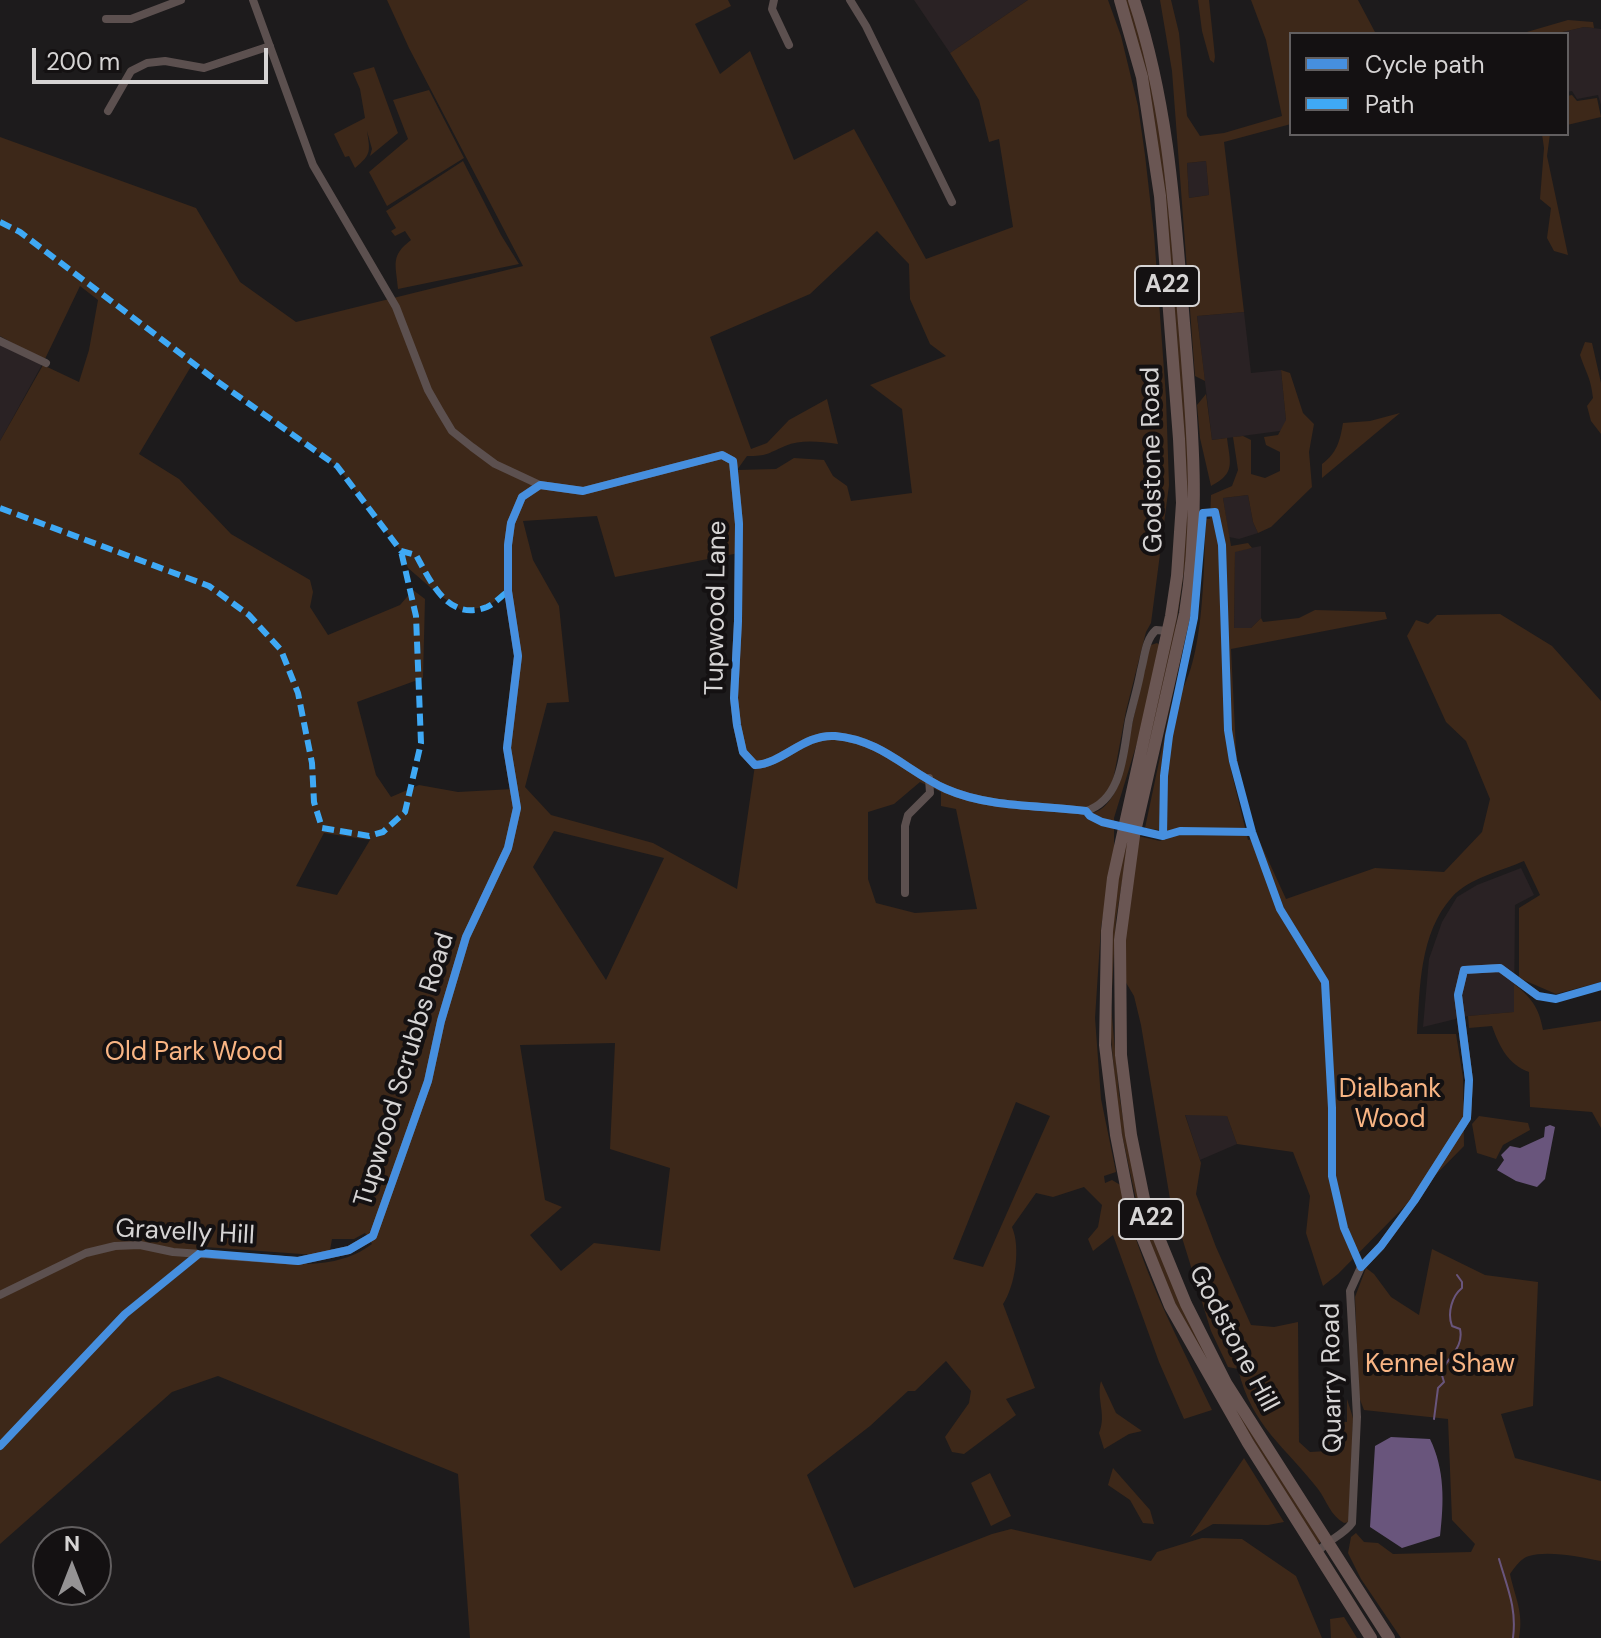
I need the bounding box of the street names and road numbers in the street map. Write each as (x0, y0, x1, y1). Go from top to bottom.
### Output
road number: A22 (1135, 266, 1199, 306)
street label: Godstone Road (1136, 367, 1170, 553)
street label: Tupwood Lane (700, 520, 734, 696)
street label: Tupwood Scrubbs Road (348, 929, 462, 1211)
road number: A22 (1119, 1199, 1183, 1239)
street label: Gravelly Hill (115, 1214, 255, 1252)
street label: Godstone Hill (1181, 1260, 1285, 1418)
street label: Quarry Road (1316, 1303, 1350, 1453)

